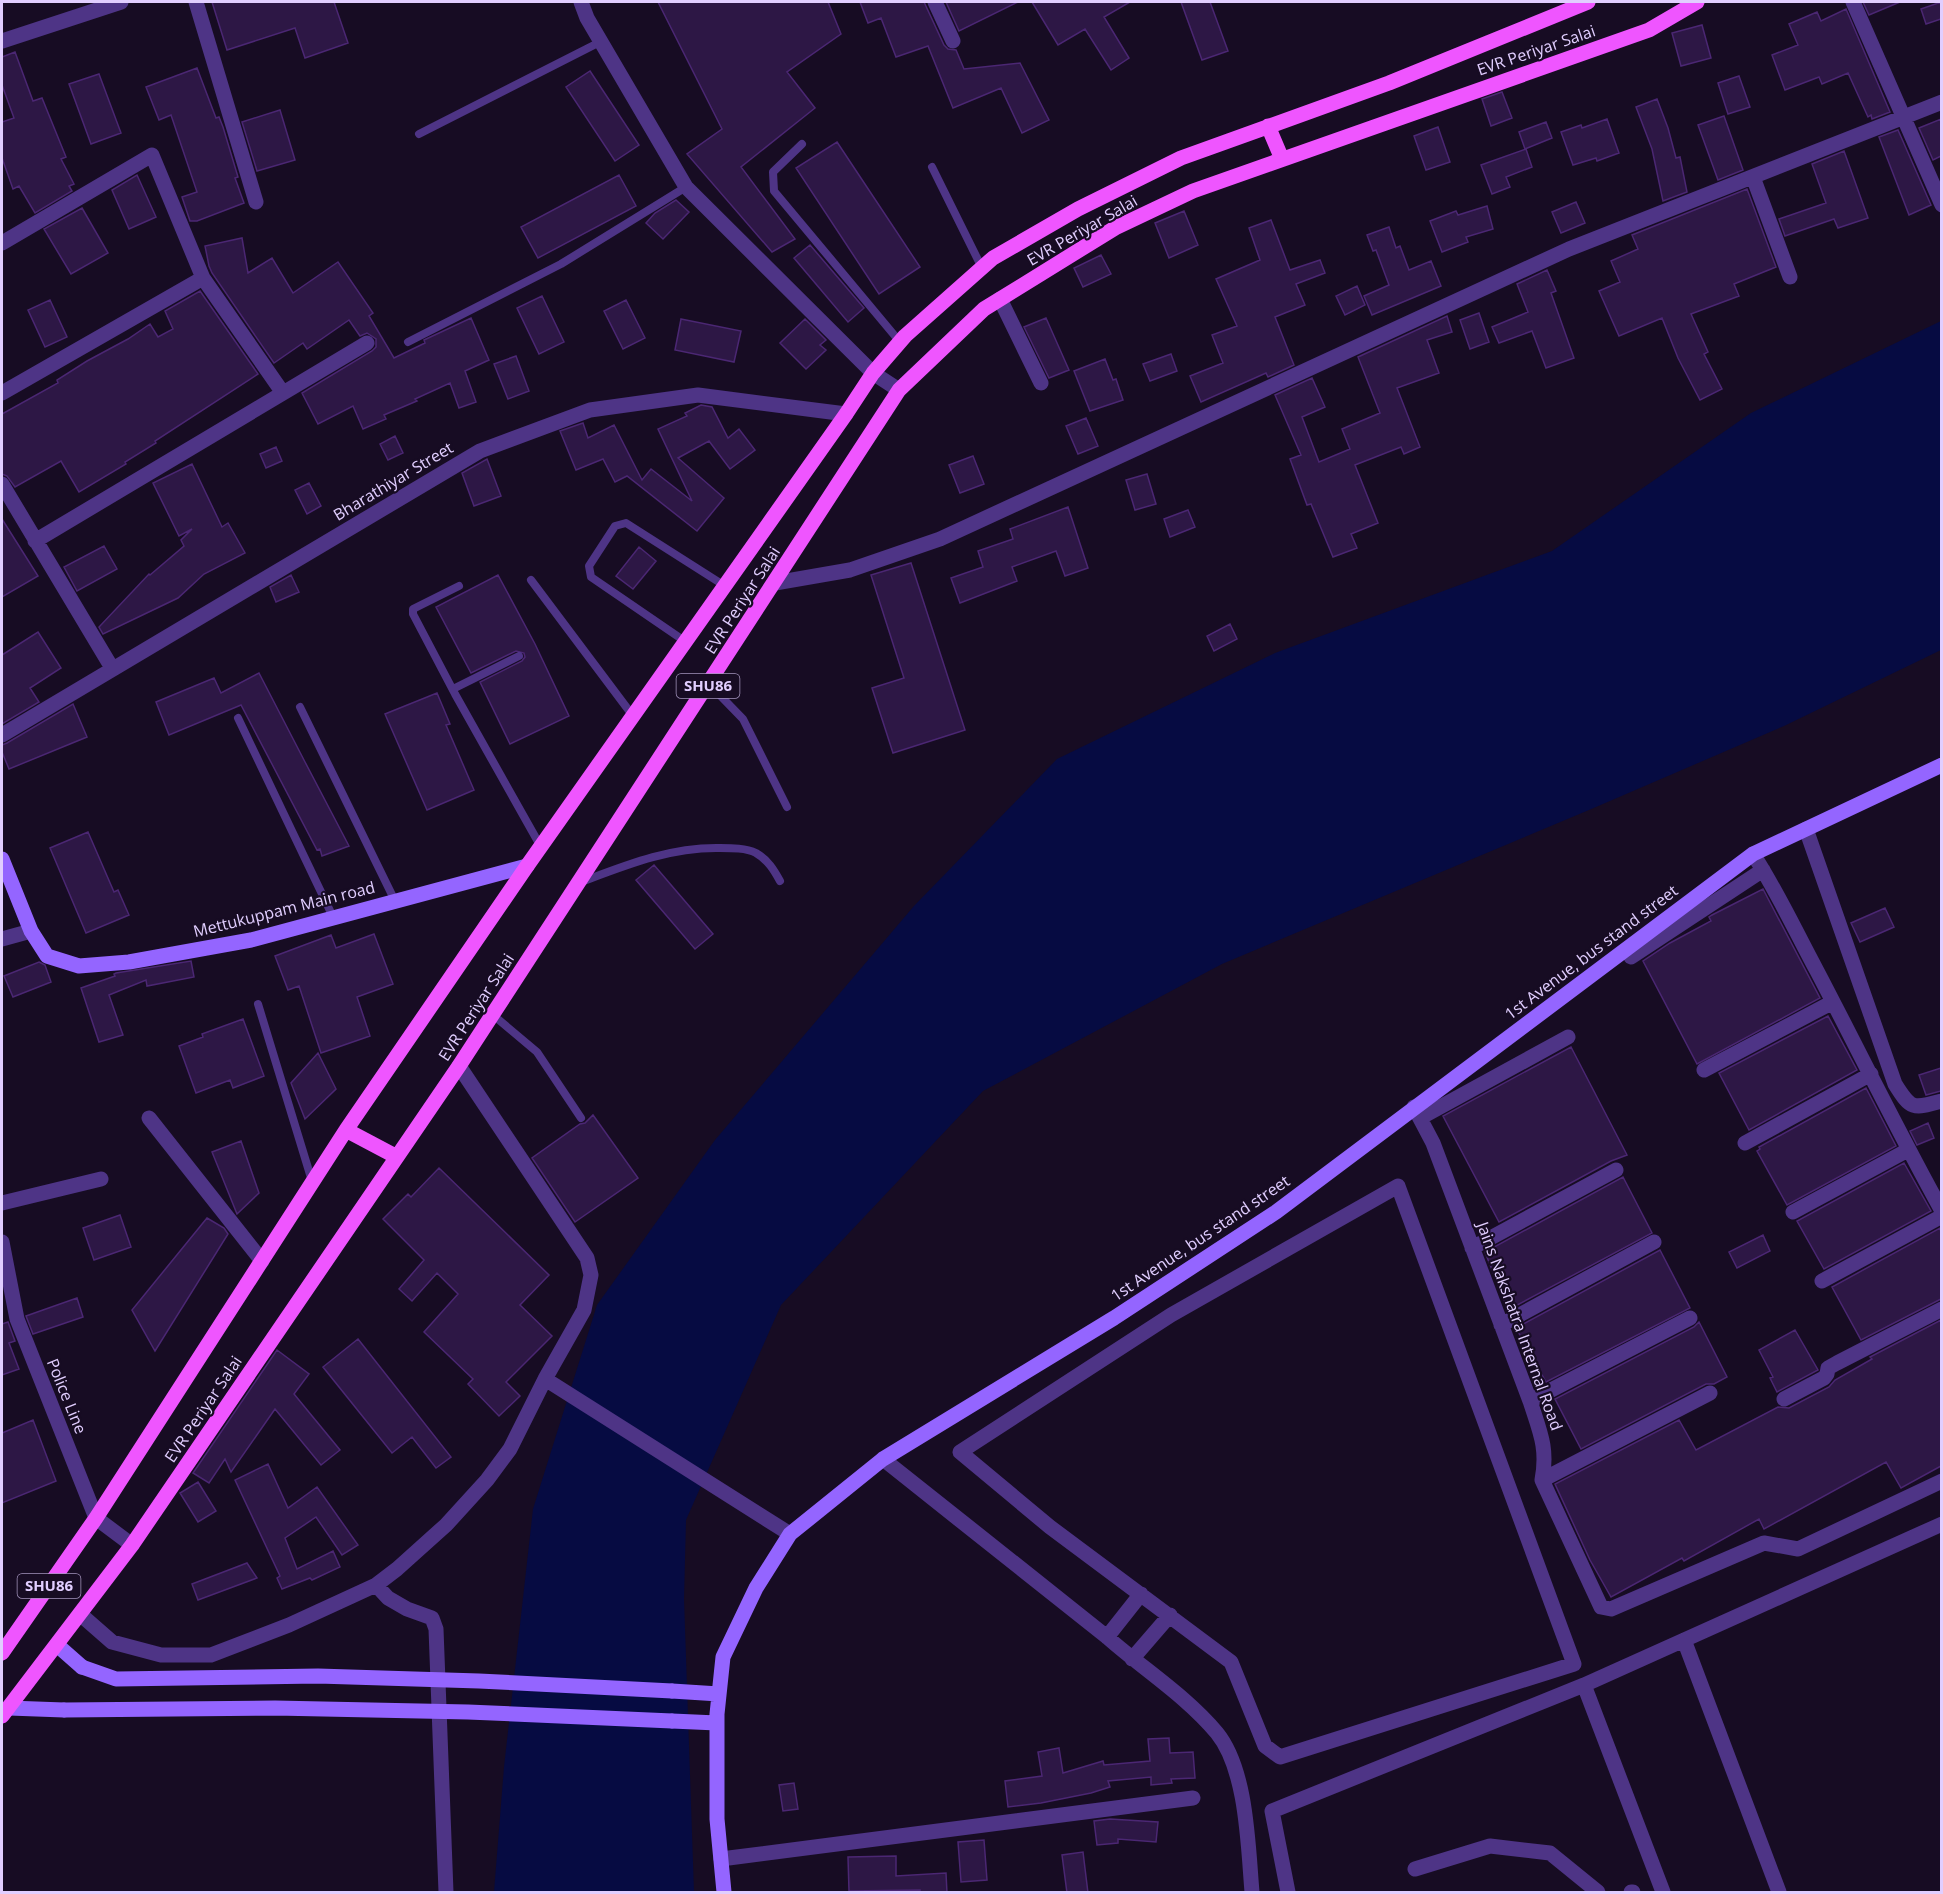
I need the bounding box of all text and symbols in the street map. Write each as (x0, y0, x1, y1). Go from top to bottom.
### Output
street label: EVR Periyar Salai (1474, 19, 1598, 81)
street label: EVR Periyar Salai (1023, 190, 1141, 270)
street label: Bharathiyar Street (329, 436, 457, 526)
street label: EVR Periyar Salai (699, 542, 785, 658)
road number: SHU86 (676, 674, 740, 698)
street label: Mettukuppam Main road (191, 876, 377, 942)
street label: 1st Avenue, bus stand street (1500, 879, 1682, 1024)
street label: EVR Periyar Salai (433, 949, 519, 1065)
street label: 1st Avenue, bus stand street (1106, 1170, 1294, 1306)
street label: Jains Nakshatra Internal Road (1471, 1217, 1568, 1433)
street label: EVR Periyar Salai (159, 1351, 247, 1467)
street label: Police Line (42, 1355, 92, 1437)
road number: SHU86 (17, 1574, 80, 1598)

